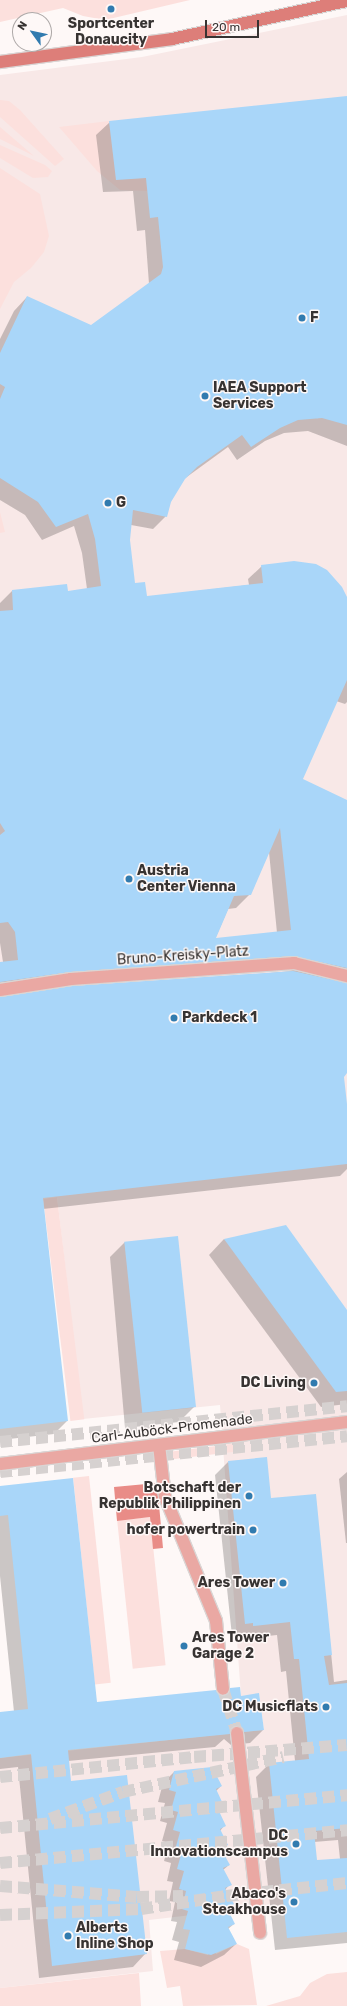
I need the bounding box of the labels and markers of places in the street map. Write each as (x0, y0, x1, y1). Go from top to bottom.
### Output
marker: Sportcenter Donaucity (106, 4, 116, 14)
place label: Sportcenter Donaucity (68, 16, 154, 48)
place label: F (310, 310, 319, 326)
marker: F (297, 313, 307, 323)
place label: IAEA Support Services (213, 380, 307, 412)
marker: IAEA Support Services (200, 391, 210, 401)
place label: G (116, 495, 126, 511)
marker: G (103, 498, 113, 508)
place label: Austria Center Vienna (137, 863, 236, 896)
marker: Austria Center Vienna (124, 874, 134, 884)
place label: Parkdeck 1 (182, 1010, 257, 1026)
marker: Parkdeck 1 (169, 1013, 179, 1023)
place label: DC Living (241, 1375, 306, 1391)
marker: DC Living (309, 1378, 319, 1388)
place label: Botschaft der Republik Philippinen (99, 1480, 241, 1512)
marker: Botschaft der Republik Philippinen (244, 1491, 254, 1501)
place label: hofer powertrain (126, 1522, 245, 1538)
marker: hofer powertrain (248, 1525, 258, 1535)
place label: Ares Tower (198, 1575, 275, 1591)
marker: Ares Tower (278, 1578, 288, 1588)
place label: Ares Tower Garage 2 (192, 1630, 269, 1662)
marker: Ares Tower Garage 2 (179, 1641, 189, 1651)
place label: DC Musicflats (222, 1699, 318, 1715)
marker: DC Musicflats (321, 1702, 331, 1712)
place label: DC Innovationscampus (150, 1828, 288, 1860)
marker: DC Innovationscampus (291, 1839, 301, 1849)
place label: Abaco's Steakhouse (203, 1886, 286, 1918)
marker: Abaco's Steakhouse (289, 1897, 299, 1907)
place label: Alberts Inline Shop (76, 1920, 154, 1952)
marker: Alberts Inline Shop (63, 1931, 73, 1941)

